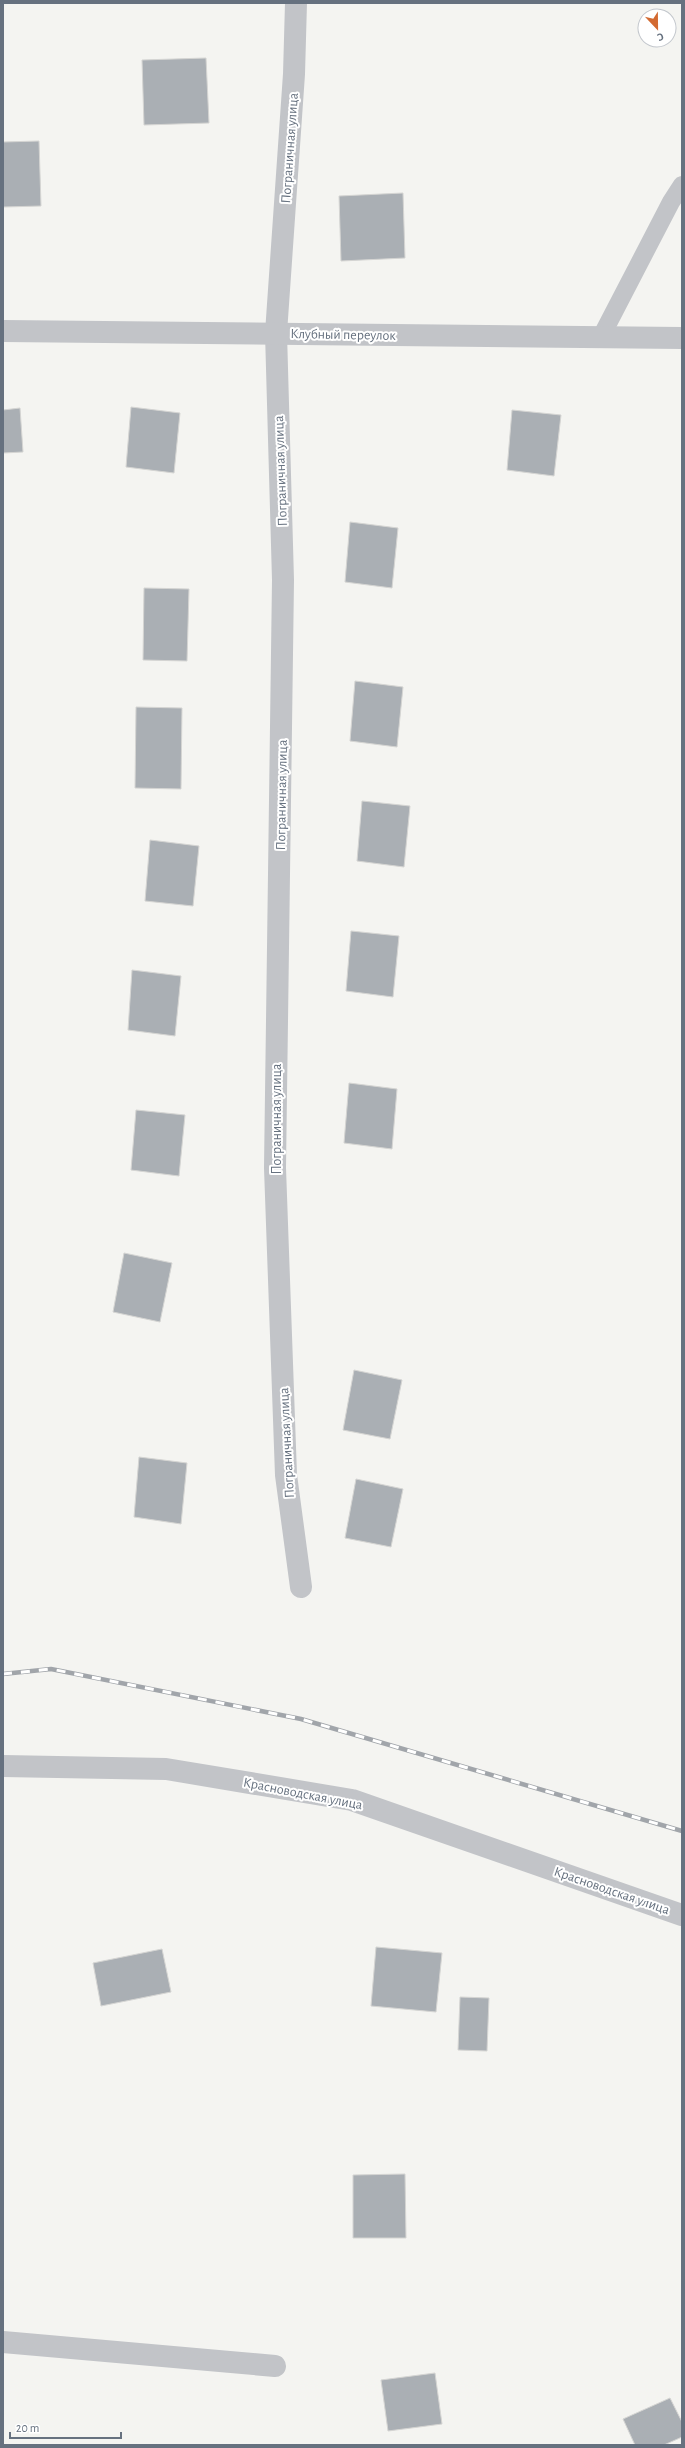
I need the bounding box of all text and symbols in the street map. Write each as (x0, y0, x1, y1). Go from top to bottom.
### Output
north arrow (637, 8, 677, 48)
text: С (656, 31, 665, 43)
street label: Пограничная улица (279, 92, 301, 204)
street label: Клубный переулок (290, 327, 396, 343)
street label: Пограничная улица (272, 415, 290, 527)
street label: Пограничная улица (274, 739, 290, 851)
street label: Пограничная улица (270, 1063, 284, 1174)
street label: Пограничная улица (277, 1387, 297, 1499)
street label: Красноводская улица (242, 1776, 364, 1813)
street label: Красноводская улица (552, 1865, 672, 1918)
scale bar (10, 2414, 121, 2440)
text: 20 m (16, 2422, 39, 2434)

